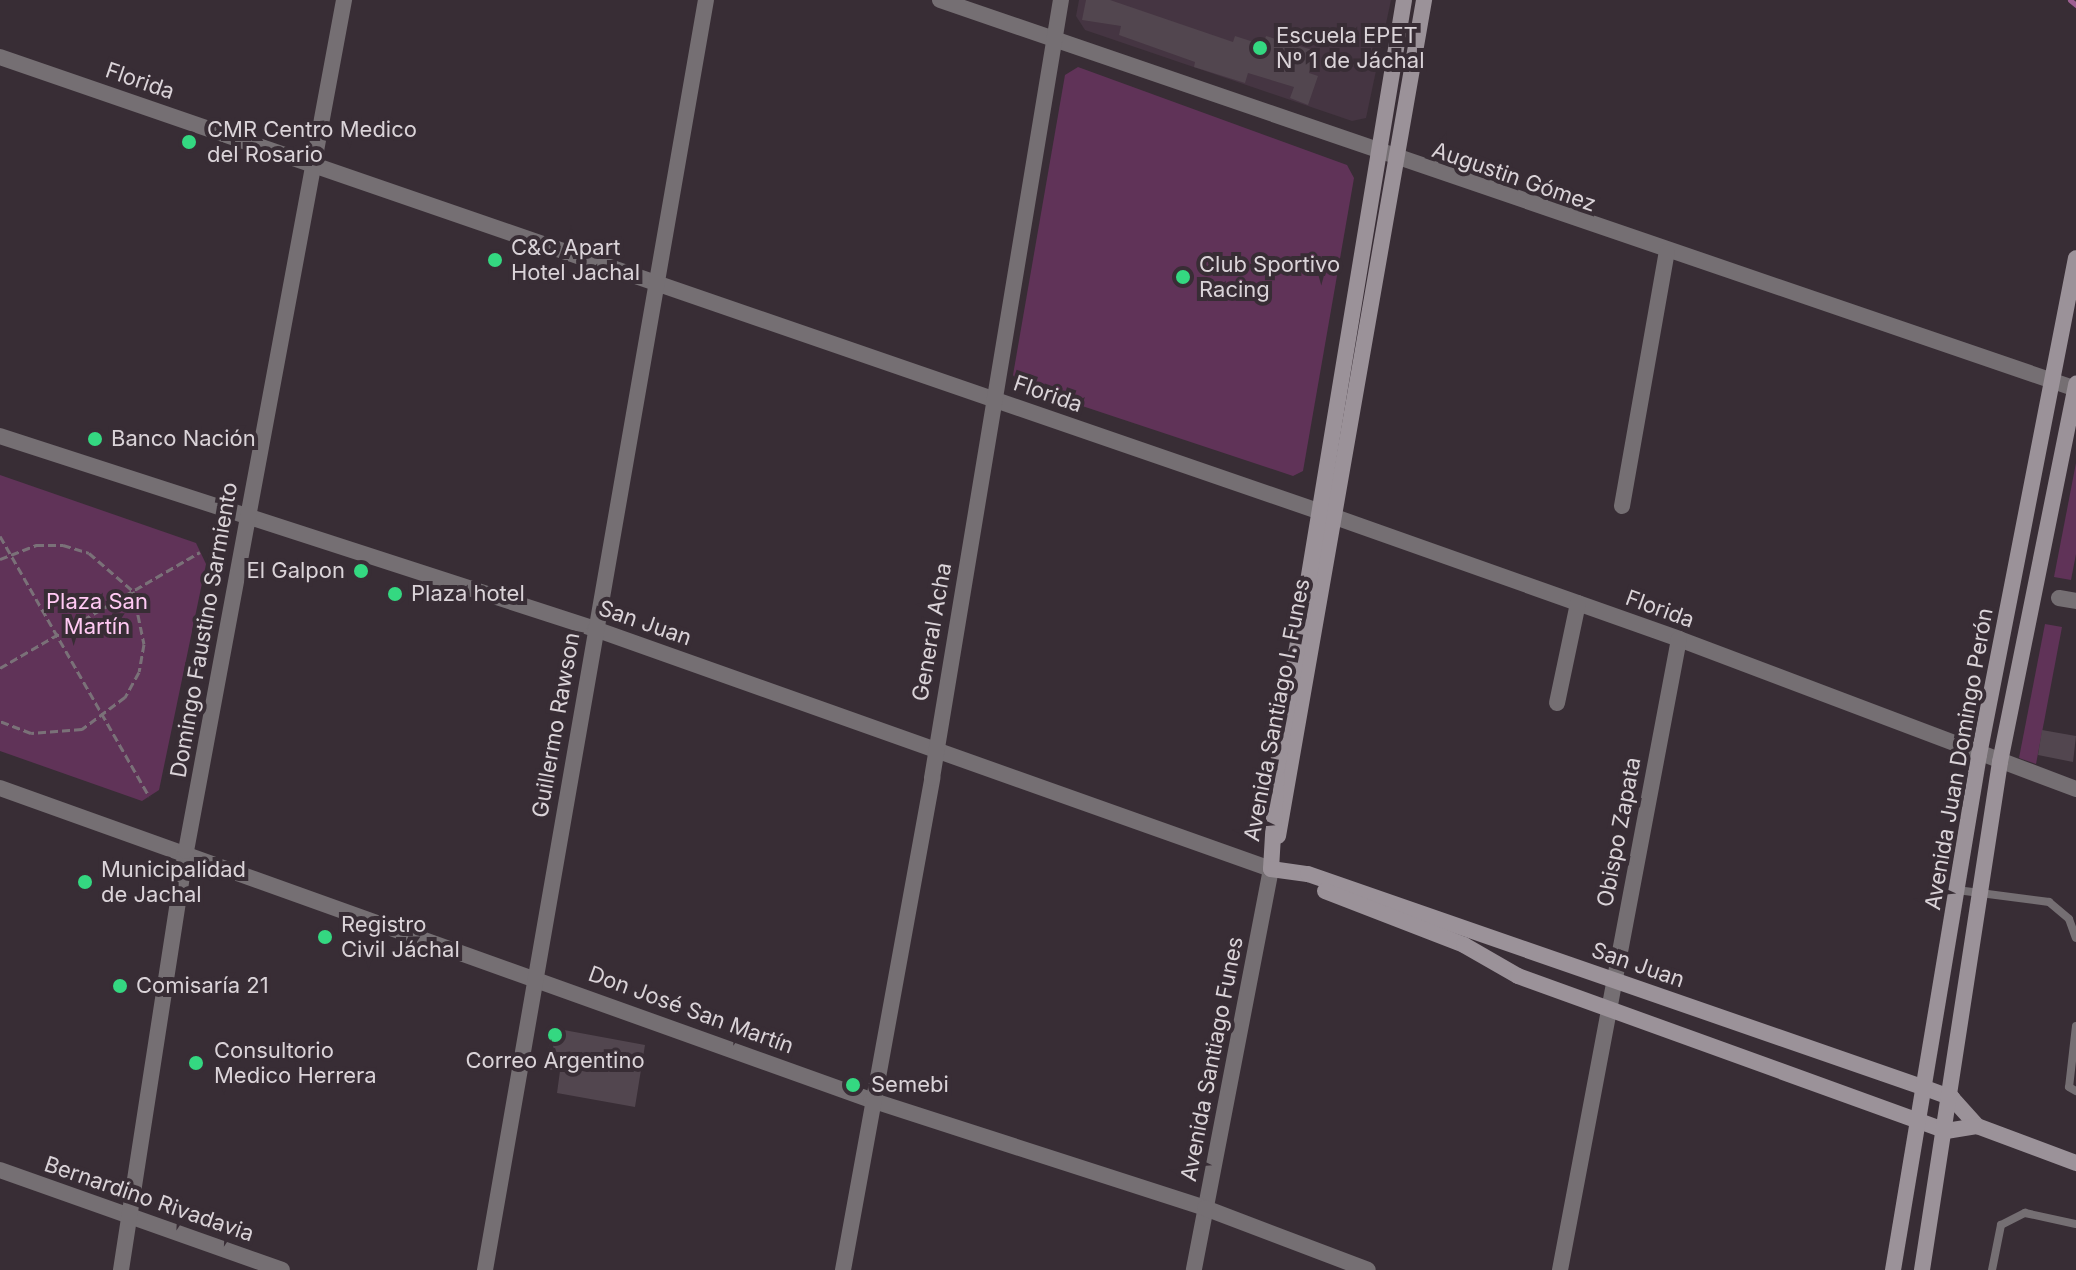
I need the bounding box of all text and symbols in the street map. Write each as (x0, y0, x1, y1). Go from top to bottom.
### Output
place label: Escuela EPET Nº 1 de Jáchal (1276, 22, 1424, 74)
marker: Escuela EPET Nº 1 de Jáchal (1251, 39, 1269, 57)
street label: Florida (102, 57, 178, 105)
place label: CMR Centro Medico del Rosario (207, 116, 417, 168)
marker: CMR Centro Medico del Rosario (178, 131, 200, 153)
street label: Augustin Gómez (1429, 137, 1599, 217)
place label: C&C Apart Hotel Jachal (511, 234, 640, 286)
marker: C&C Apart Hotel Jachal (486, 251, 504, 269)
place label: Club Sportivo Racing (1199, 251, 1340, 302)
marker: Club Sportivo Racing (1174, 268, 1192, 286)
street label: Florida (1010, 370, 1086, 418)
place label: Banco Nación (111, 426, 256, 452)
marker: Banco Nación (86, 430, 104, 448)
street label: Domingo Faustino Sarmiento (165, 480, 243, 780)
place label: El Galpon (247, 558, 345, 584)
street label: General Acha (907, 561, 957, 703)
marker: El Galpon (352, 562, 370, 580)
street label: Avenida Santiago I. Funes (1239, 576, 1315, 844)
place label: Plaza hotel (411, 581, 525, 607)
street label: Florida (1622, 584, 1698, 634)
marker: Plaza hotel (386, 585, 404, 603)
park label: Plaza San Martín (46, 588, 148, 640)
street label: San Juan (595, 595, 695, 651)
street label: Avenida Juan Domingo Perón (1919, 606, 1999, 912)
street label: Guillermo Rawson (527, 630, 585, 820)
street label: Obispo Zapata (1592, 755, 1646, 909)
place label: Municipalidad de Jachal (101, 856, 246, 908)
marker: Municipalidad de Jachal (76, 873, 94, 891)
place label: Registro Civil Jáchal (341, 911, 460, 962)
marker: Registro Civil Jáchal (316, 928, 334, 946)
street label: Avenida Santiago Funes (1175, 934, 1249, 1184)
street label: San Juan (1588, 937, 1688, 993)
street label: Don José San Martín (585, 961, 797, 1059)
place label: Comisaría 21 (136, 973, 269, 999)
marker: Comisaría 21 (111, 977, 129, 995)
marker: Correo Argentino (546, 1026, 564, 1044)
place label: Consultorio Medico Herrera (214, 1037, 377, 1088)
place label: Correo Argentino (465, 1048, 645, 1074)
marker: Consultorio Medico Herrera (185, 1052, 207, 1074)
place label: Semebi (871, 1072, 949, 1098)
marker: Semebi (842, 1074, 864, 1096)
street label: Bernardino Rivadavia (41, 1151, 257, 1247)

